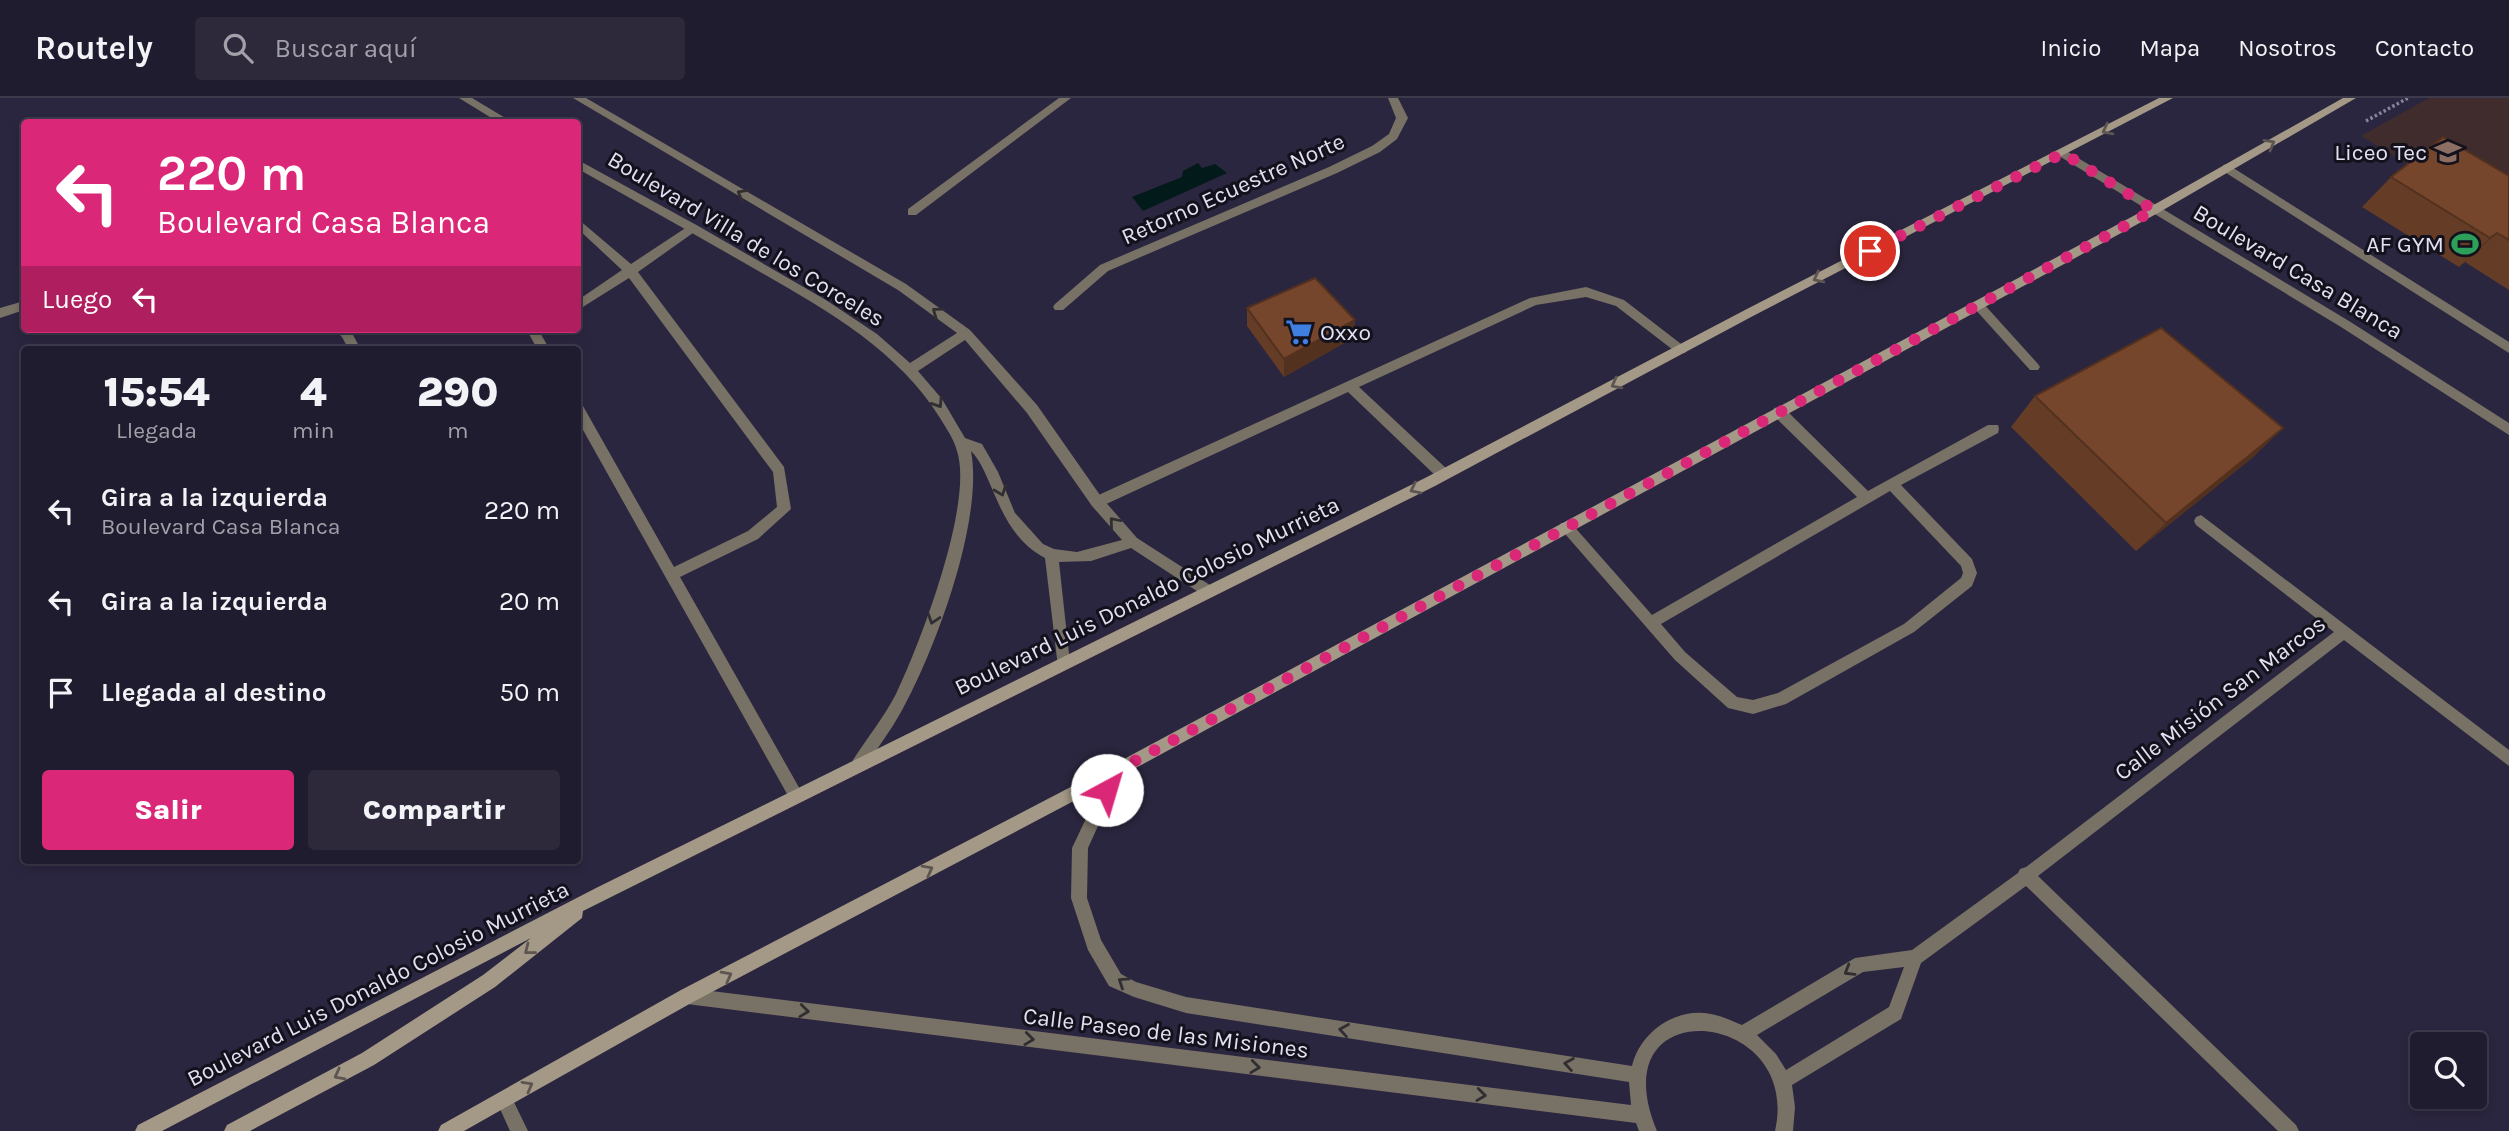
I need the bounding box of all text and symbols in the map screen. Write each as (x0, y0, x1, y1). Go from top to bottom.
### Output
search box (195, 17, 685, 80)
text: Routely (35, 29, 153, 67)
icon: search (219, 29, 257, 67)
text: Buscar aquí (275, 33, 417, 64)
text: Inicio (2040, 34, 2101, 62)
text: Mapa (2139, 34, 2200, 62)
text: Nosotros (2238, 34, 2337, 62)
text: Contacto (2375, 34, 2474, 62)
one-way arrow (2102, 121, 2115, 135)
street label: Retorno Ecuestre Norte (1117, 128, 1349, 250)
school or university icon: Liceo Tec (2433, 137, 2463, 167)
one-way arrow (2263, 139, 2276, 152)
place label: Liceo Tec (2334, 139, 2427, 166)
text: 220 m (157, 145, 306, 202)
street label: Boulevard Villa de los Corceles (603, 146, 889, 332)
icon: left (42, 147, 133, 238)
one-way arrow (737, 189, 750, 202)
street label: Boulevard Casa Blanca (2188, 199, 2408, 345)
text: Boulevard Casa Blanca (157, 204, 490, 241)
pin (1840, 221, 1900, 281)
sports icon: AF GYM (2450, 229, 2480, 259)
place label: AF GYM (2366, 231, 2444, 258)
icon: arrive (1851, 232, 1889, 270)
one-way arrow (1813, 270, 1825, 284)
icon: left (126, 280, 164, 318)
text: Luego (42, 284, 112, 315)
one-way arrow (932, 308, 944, 320)
supermarket icon: Oxxo (1284, 317, 1314, 347)
place label: Oxxo (1320, 319, 1371, 346)
text: 15:54 (103, 367, 210, 417)
text: 4 (300, 367, 327, 417)
text: 290 (417, 367, 499, 417)
one-way arrow (1611, 375, 1623, 389)
one-way arrow (930, 395, 942, 408)
text: Llegada (116, 417, 197, 444)
text: min (292, 417, 334, 444)
text: m (447, 417, 468, 444)
one-way arrow (1410, 481, 1422, 495)
text: Gira a la izquierda (101, 482, 328, 513)
one-way arrow (993, 484, 1007, 497)
street label: Boulevard Luis Donaldo Colosio Murrieta (950, 491, 1344, 701)
icon: left (42, 492, 80, 530)
text: 220 m (484, 495, 560, 526)
text: Boulevard Casa Blanca (101, 513, 340, 540)
one-way arrow (1110, 517, 1122, 530)
icon: left (42, 583, 80, 621)
text: Gira a la izquierda (101, 586, 328, 617)
text: 20 m (499, 586, 560, 617)
street label: Calle Misión San Marcos (2109, 610, 2331, 786)
one-way arrow (927, 613, 941, 625)
icon: arrive (42, 674, 80, 712)
text: Llegada al destino (101, 677, 327, 708)
text: 50 m (499, 677, 560, 708)
position arrow (1070, 753, 1144, 827)
button: Salir (42, 770, 294, 850)
button: Compartir (308, 770, 560, 850)
one-way arrow (921, 864, 933, 878)
street label: Boulevard Luis Donaldo Colosio Murrieta (183, 876, 573, 1092)
one-way arrow (524, 942, 536, 955)
one-way arrow (1843, 963, 1856, 976)
one-way arrow (720, 970, 732, 984)
one-way arrow (1118, 978, 1131, 990)
street label: Calle Paseo de las Misiones (1022, 1002, 1310, 1064)
one-way arrow (798, 1003, 809, 1018)
one-way arrow (1338, 1023, 1350, 1038)
one-way arrow (1023, 1031, 1035, 1046)
map controls (2410, 1032, 2487, 1109)
button: search (2410, 1032, 2487, 1109)
one-way arrow (1563, 1057, 1574, 1072)
one-way arrow (1249, 1059, 1261, 1074)
one-way arrow (333, 1066, 346, 1080)
one-way arrow (521, 1081, 533, 1094)
one-way arrow (1475, 1087, 1487, 1102)

